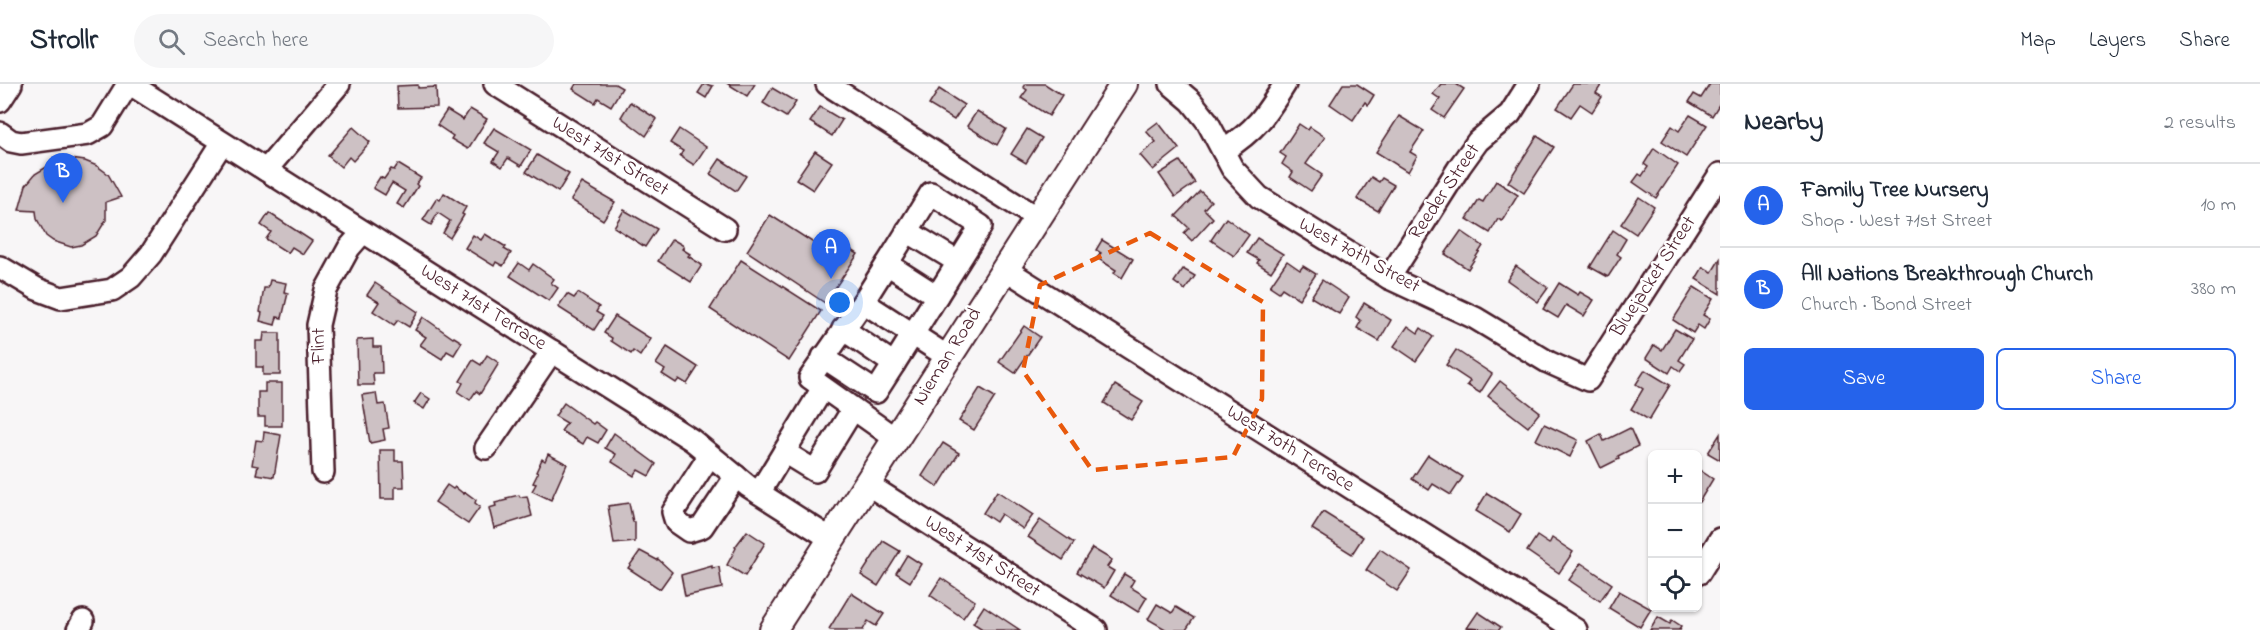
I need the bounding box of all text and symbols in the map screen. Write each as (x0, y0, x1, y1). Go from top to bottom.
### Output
search box (134, 14, 554, 68)
text: Strollr (30, 21, 98, 62)
icon: search (155, 25, 188, 58)
text: Search here (203, 25, 308, 57)
text: Map (2020, 26, 2056, 56)
text: Layers (2089, 26, 2146, 56)
text: Share (2179, 26, 2230, 56)
text: Nearby (1744, 104, 1823, 142)
street label: West 71st Street (546, 109, 674, 205)
text: 2 results (2164, 109, 2236, 138)
street label: Reeder Street (1402, 138, 1488, 246)
pin: B (44, 154, 82, 203)
text: Family Tree Nursery (1801, 175, 1989, 207)
text: A (1757, 191, 1770, 220)
text: 10 m (2200, 191, 2236, 220)
text: Shop · West 71st Street (1801, 207, 1992, 236)
street label: Bluejacket Street (1603, 210, 1704, 344)
street label: West 70th Street (1293, 211, 1425, 302)
pin: A (812, 230, 850, 279)
street label: West 71st Terrace (414, 257, 552, 359)
text: All Nations Breakthrough Church (1801, 259, 2093, 291)
text: B (1757, 275, 1770, 304)
text: 380 m (2191, 275, 2236, 304)
your location (825, 288, 854, 317)
text: Church · Bond Street (1801, 291, 1972, 320)
street label: Nieman Road (906, 302, 990, 412)
street label: Flint (305, 327, 334, 365)
button: Save (1744, 348, 1984, 410)
button: Share (1996, 348, 2236, 410)
street label: West 70th Terrace (1220, 398, 1360, 500)
map controls (1648, 450, 1702, 612)
button: + (1648, 450, 1702, 504)
button: − (1648, 504, 1702, 558)
street label: West 71st Street (918, 509, 1046, 606)
button: locate (1648, 558, 1702, 612)

